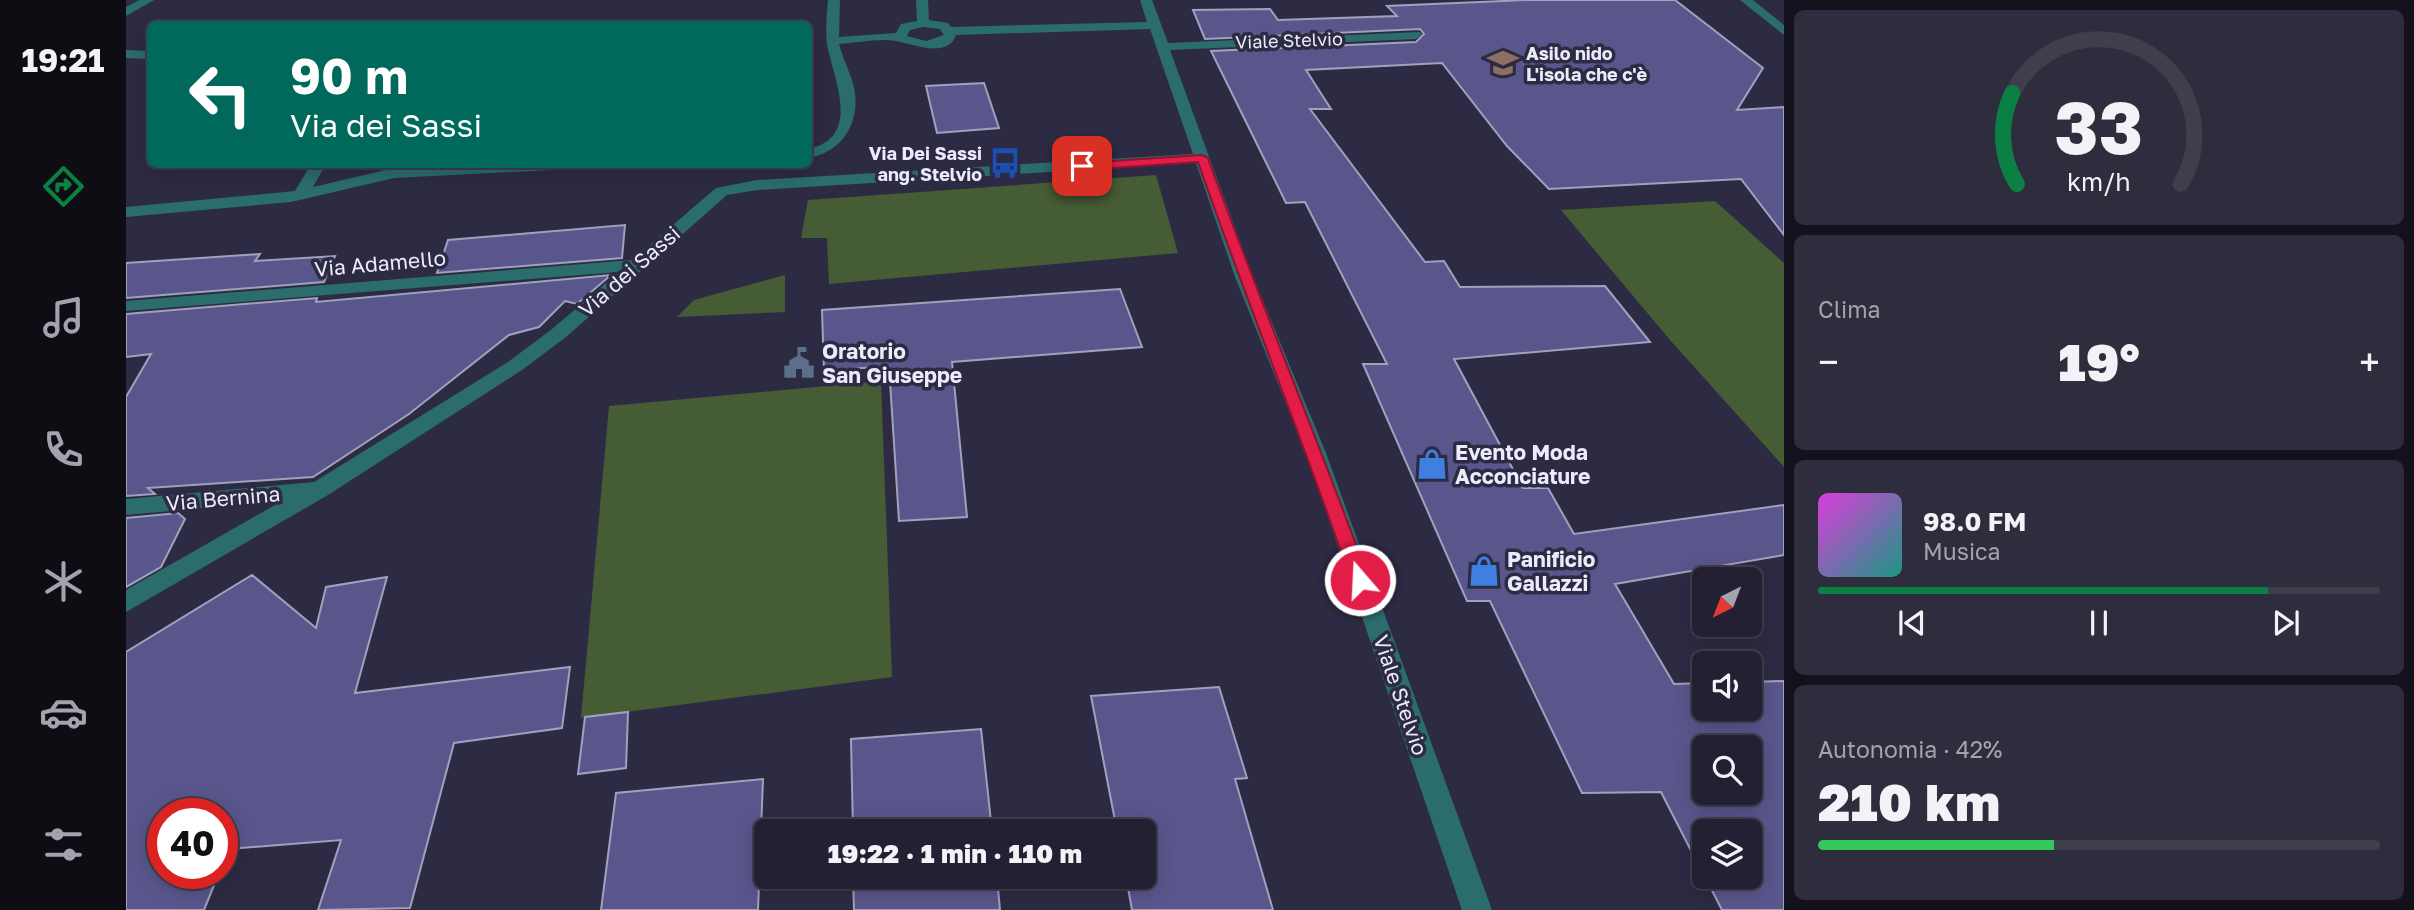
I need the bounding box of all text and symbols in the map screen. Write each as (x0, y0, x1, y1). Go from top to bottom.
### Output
street label: Viale Stelvio (1235, 27, 1343, 53)
text: 19:21 (21, 41, 105, 79)
place label: Asilo nido L'isola che c'è (1526, 42, 1648, 85)
text: 90 m (290, 46, 408, 105)
school or university icon: Asilo nido L'isola che c'è (1486, 46, 1520, 80)
icon: left (175, 49, 266, 140)
text: 33 (2055, 83, 2143, 170)
text: Via dei Sassi (290, 106, 482, 144)
pin (1052, 136, 1112, 196)
place label: Via Dei Sassi ang. Stelvio (869, 142, 982, 185)
bus stop icon: Via Dei Sassi ang. Stelvio (988, 146, 1022, 180)
icon: arrive (1063, 147, 1101, 185)
icon: directions (39, 162, 88, 211)
text: km/h (2067, 165, 2131, 196)
street label: Via dei Sassi (573, 220, 685, 322)
street label: Via Adamello (313, 244, 447, 282)
icon: music (39, 293, 88, 342)
text: Clima (1818, 295, 1881, 323)
text: 19° (2058, 330, 2140, 392)
place label: Oratorio San Giuseppe (822, 338, 962, 388)
text: − (1818, 339, 1839, 384)
text: + (2359, 339, 2380, 384)
public building icon: Oratorio San Giuseppe (782, 346, 816, 380)
icon: phone (39, 425, 88, 474)
place label: Evento Moda Acconciature (1455, 439, 1590, 489)
shop icon: Evento Moda Acconciature (1415, 447, 1449, 481)
street label: Via Bernina (165, 480, 281, 516)
text: 98.0 FM (1923, 506, 2026, 537)
text: Musica (1923, 537, 2001, 565)
position arrow (1323, 543, 1397, 617)
place label: Panificio Gallazzi (1507, 546, 1595, 596)
shop icon: Panificio Gallazzi (1467, 554, 1501, 588)
icon: climate (39, 557, 88, 606)
north arrow (1692, 567, 1762, 637)
map controls (1692, 567, 1762, 889)
icon: previous (1893, 604, 1931, 642)
icon: pause (2080, 604, 2118, 642)
icon: next (2267, 604, 2305, 642)
street label: Viale Stelvio (1368, 631, 1434, 759)
button: sound (1692, 651, 1762, 721)
icon: car (39, 688, 88, 737)
button: search (1692, 735, 1762, 805)
text: Autonomia · 42% (1818, 735, 2002, 763)
text: 210 km (1818, 770, 2000, 832)
speed limit sign: 40 (147, 798, 238, 889)
button: layers (1692, 819, 1762, 889)
icon: filters (39, 820, 88, 869)
text: 19:22 · 1 min · 110 m (828, 838, 1082, 869)

